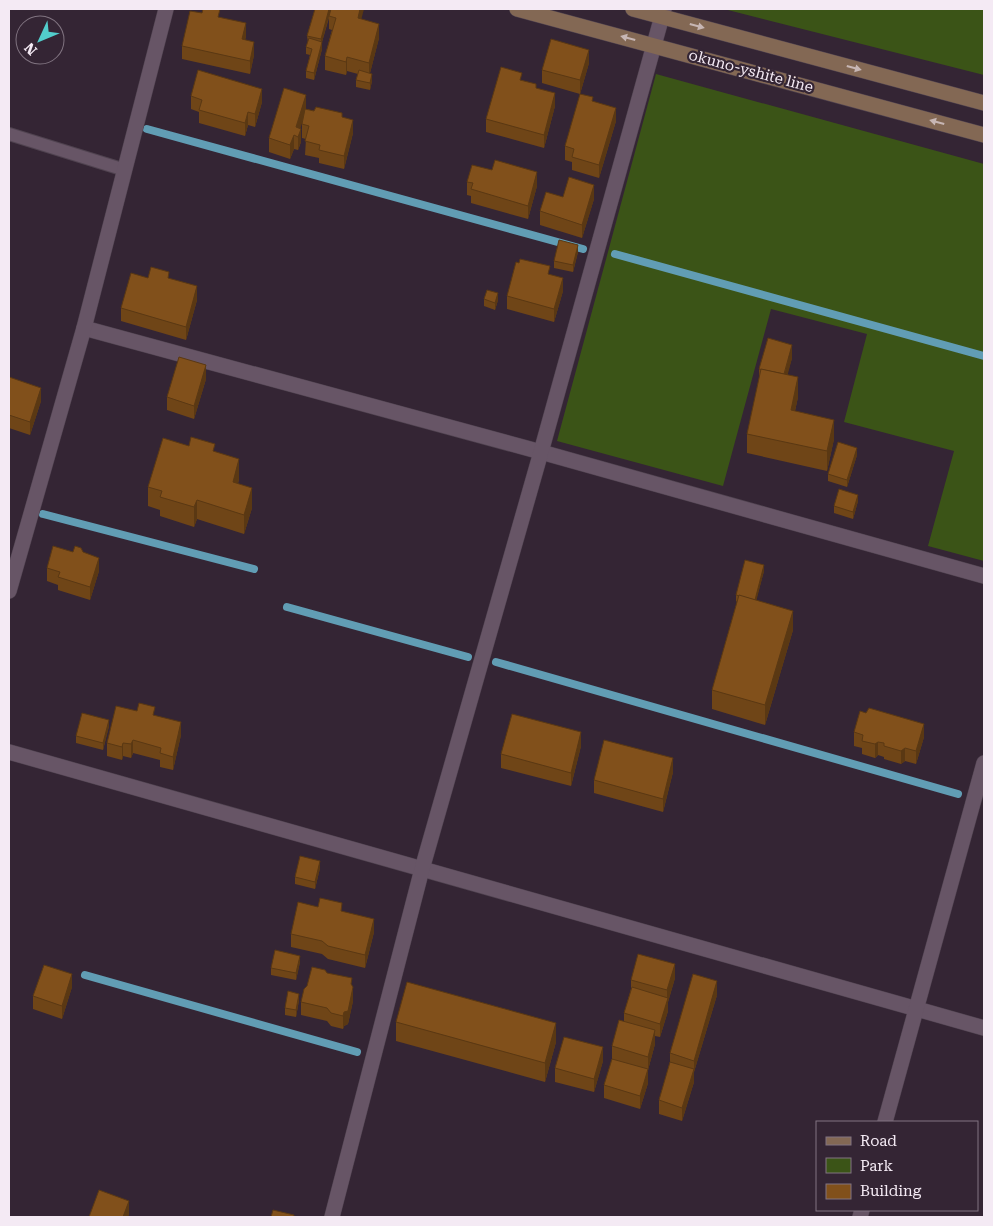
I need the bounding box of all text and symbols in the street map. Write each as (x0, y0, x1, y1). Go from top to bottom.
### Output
north arrow (15, 15, 65, 65)
one-way arrow (690, 22, 705, 30)
one-way arrow (621, 34, 636, 42)
text: N (21, 39, 40, 58)
street label: okuno-yshite line (687, 46, 815, 96)
one-way arrow (847, 64, 862, 72)
one-way arrow (930, 118, 945, 126)
legend (816, 1121, 978, 1211)
text: Road (860, 1132, 897, 1150)
text: Park (860, 1157, 894, 1175)
text: Building (860, 1182, 922, 1200)

